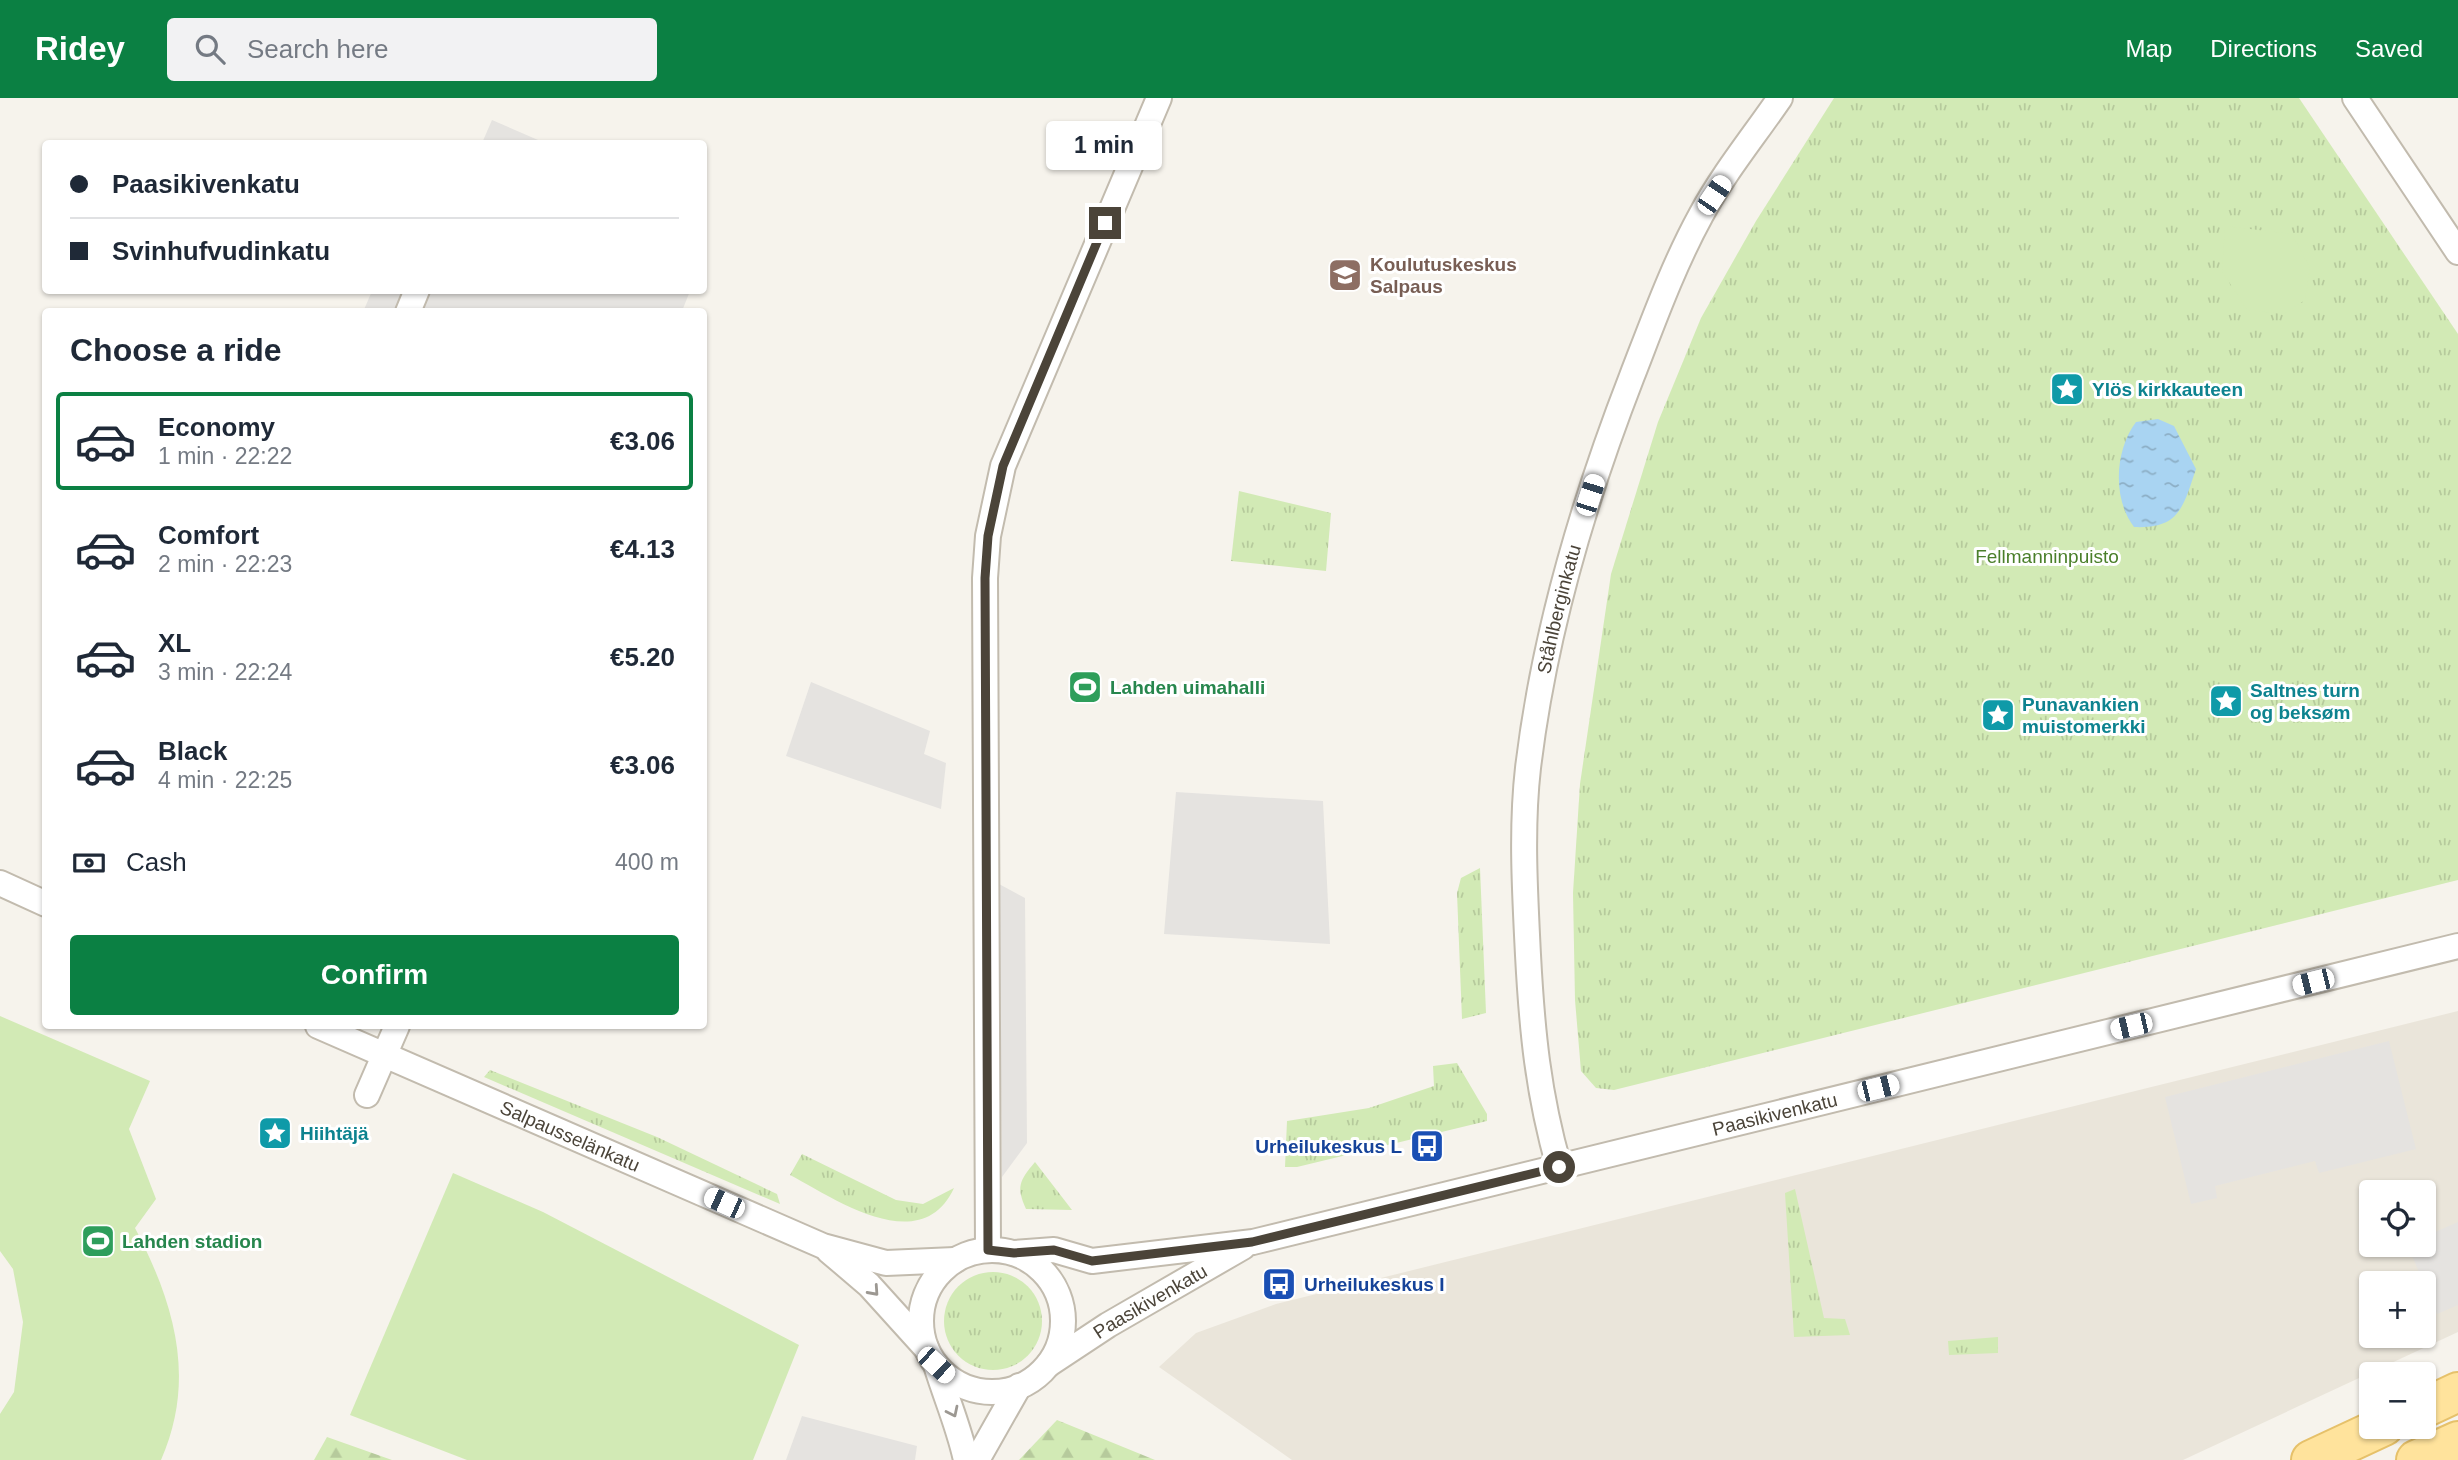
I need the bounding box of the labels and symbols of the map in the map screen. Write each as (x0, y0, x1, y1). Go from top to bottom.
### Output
callout: 1 min (1047, 122, 1163, 170)
car (1694, 172, 1735, 218)
route end (1089, 207, 1121, 239)
place label: Koulutuskeskus Salpaus (1370, 254, 1517, 297)
school or university icon: Koulutuskeskus Salpaus (1326, 256, 1364, 294)
place icon: Ylös kirkkauteen (2048, 370, 2086, 408)
place label: Ylös kirkkauteen (2092, 379, 2243, 400)
car (1574, 472, 1607, 518)
street label: Ståhlberginkatu (1533, 542, 1585, 675)
park label: Fellmanninpuisto (1975, 546, 2119, 567)
sports icon: Lahden uimahalli (1066, 668, 1104, 706)
place label: Lahden uimahalli (1110, 677, 1265, 698)
place label: Saltnes turn og beksøm (2250, 680, 2360, 723)
place icon: Saltnes turn og beksøm (2207, 682, 2245, 720)
place label: Punavankien muistomerkki (2022, 694, 2146, 737)
place icon: Punavankien muistomerkki (1979, 696, 2017, 734)
car (2291, 967, 2336, 997)
car (2109, 1011, 2154, 1041)
car (1856, 1073, 1901, 1103)
street label: Paasikivenkatu (1710, 1089, 1839, 1140)
street label: Salpausselänkatu (497, 1097, 643, 1176)
place icon: Hiihtäjä (256, 1114, 294, 1152)
place label: Hiihtäjä (300, 1123, 369, 1144)
bus stop icon: Urheilukeskus L (1408, 1127, 1446, 1165)
place label: Urheilukeskus L (1255, 1136, 1402, 1157)
route start (1543, 1151, 1575, 1183)
car (701, 1185, 748, 1221)
sports icon: Lahden stadion (79, 1222, 117, 1260)
place label: Lahden stadion (122, 1231, 262, 1252)
street label: Paasikivenkatu (1089, 1260, 1211, 1343)
bus stop icon: Urheilukeskus I (1260, 1265, 1298, 1303)
place label: Urheilukeskus I (1304, 1274, 1444, 1295)
one-way arrow (866, 1283, 878, 1296)
car (914, 1343, 959, 1387)
one-way arrow (944, 1405, 958, 1417)

